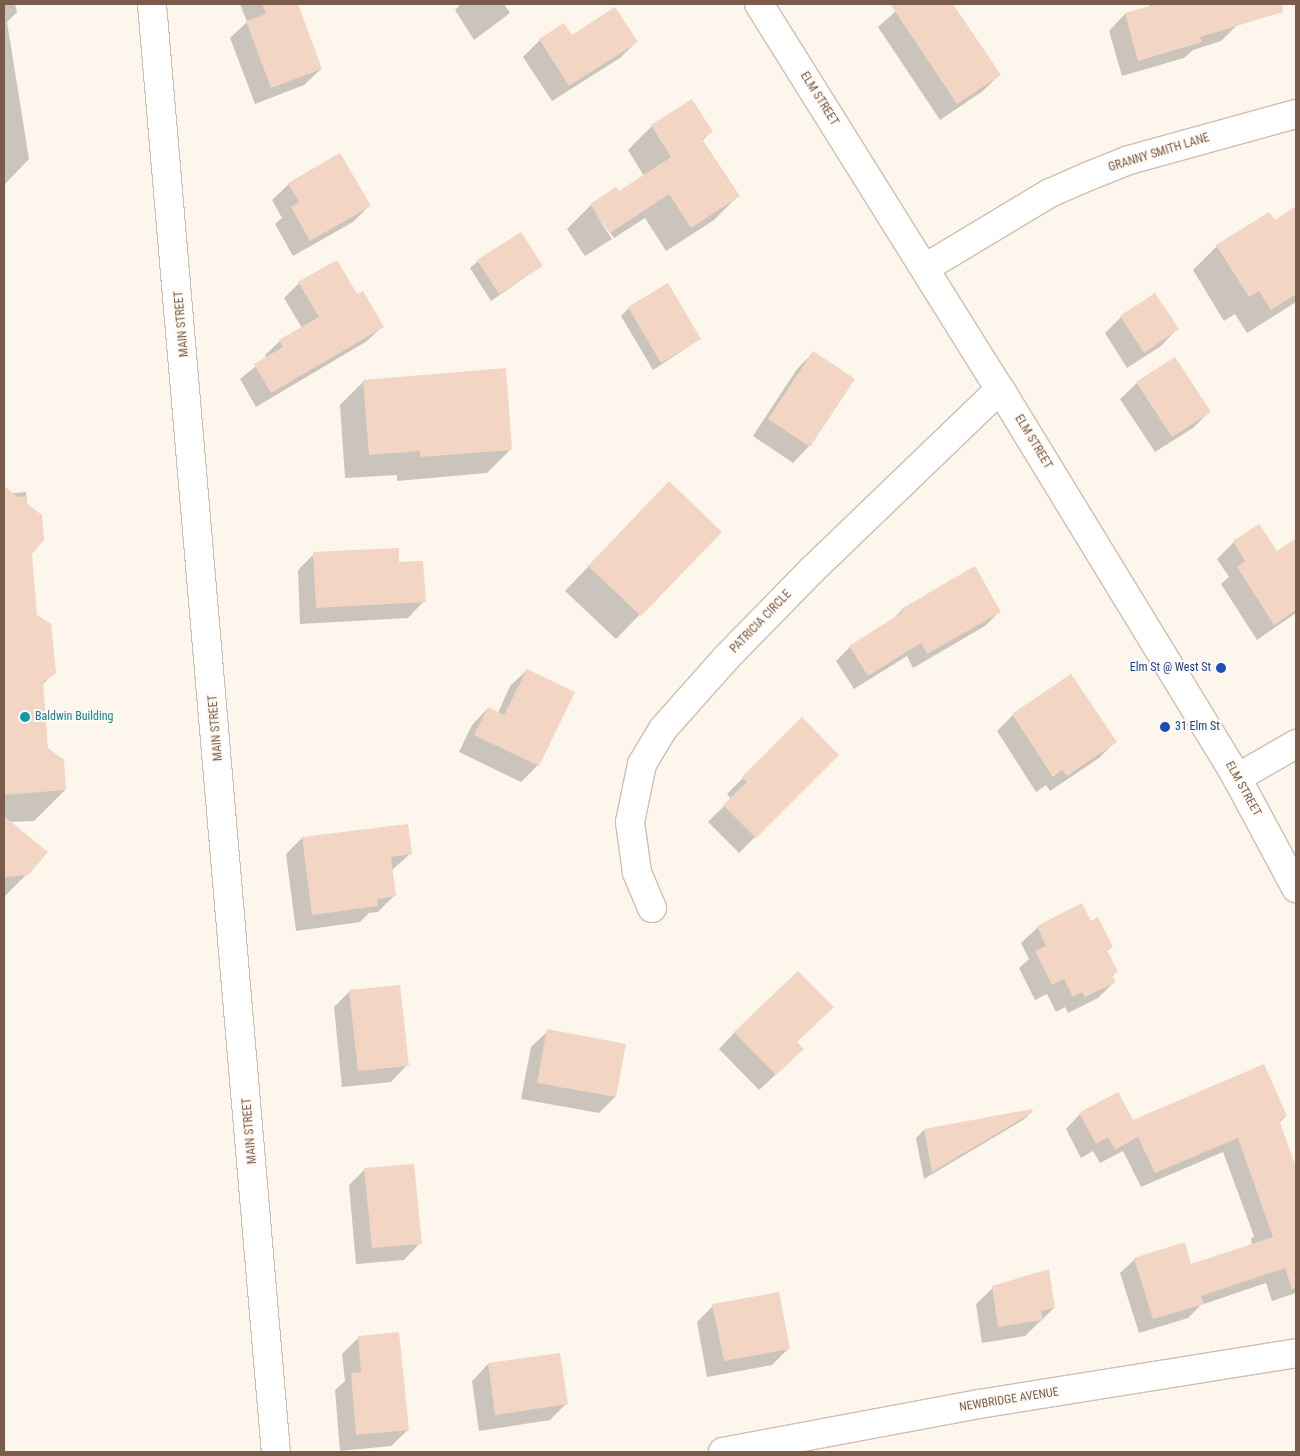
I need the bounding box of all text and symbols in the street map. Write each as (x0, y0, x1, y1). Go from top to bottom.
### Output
street label: ELM STREET (797, 69, 841, 129)
street label: GRANNY SMITH LANE (1107, 131, 1211, 175)
street label: MAIN STREET (172, 290, 192, 358)
street label: ELM STREET (1011, 412, 1055, 472)
street label: PATRICIA CIRCLE (727, 588, 795, 656)
place label: Elm St @ West St (1130, 661, 1211, 675)
marker: Elm St @ West St (1215, 662, 1227, 674)
street label: MAIN STREET (206, 694, 226, 762)
place label: Baldwin Building (35, 710, 113, 724)
marker: Baldwin Building (19, 711, 31, 723)
place label: 31 Elm St (1175, 720, 1220, 734)
marker: 31 Elm St (1159, 721, 1171, 733)
street label: ELM STREET (1222, 759, 1264, 819)
street label: MAIN STREET (240, 1097, 260, 1165)
street label: NEWBRIDGE AVENUE (958, 1385, 1060, 1415)

